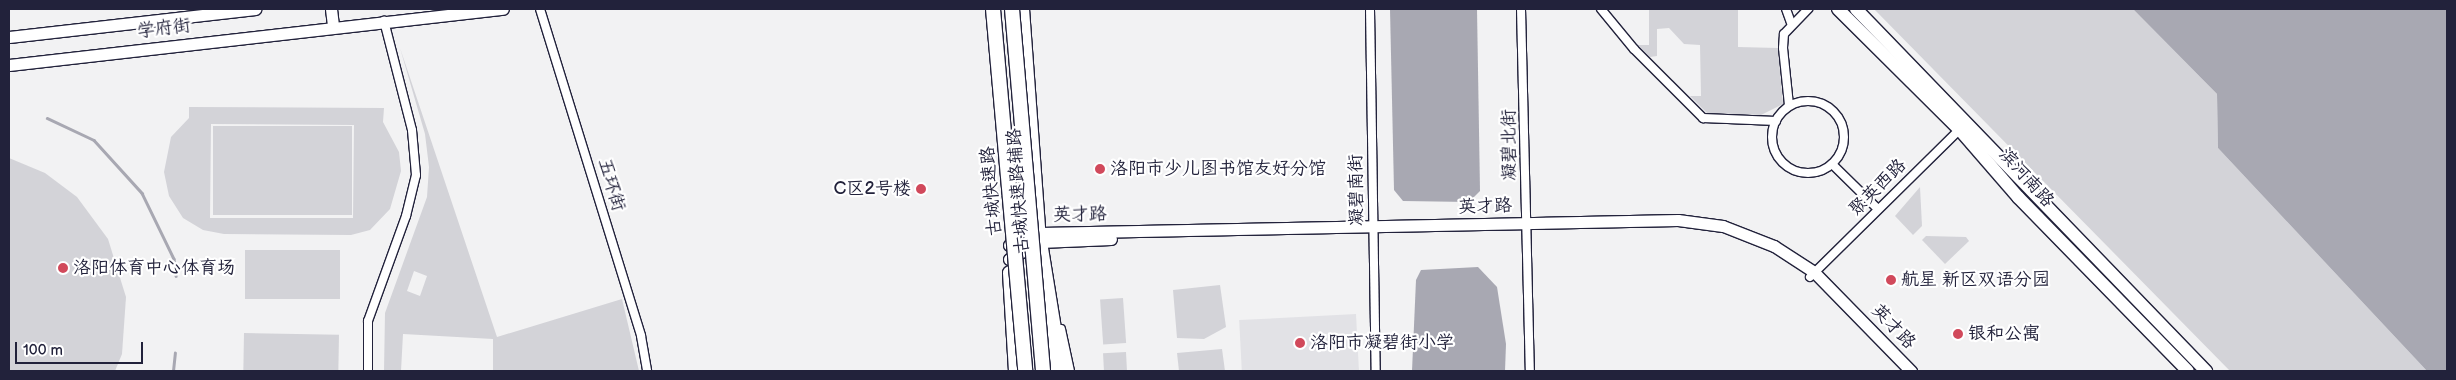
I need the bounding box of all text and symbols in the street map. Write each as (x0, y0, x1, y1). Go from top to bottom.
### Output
street label: 学府街 (136, 15, 192, 43)
street label: 凝碧北街 (1499, 109, 1521, 181)
street label: 古城快速路辅路 (1004, 127, 1034, 255)
street label: 滨河南路 (1994, 144, 2058, 212)
street label: 古城快速路 (977, 145, 1007, 237)
street label: 凝碧南街 (1346, 154, 1368, 226)
street label: 聚英西路 (1845, 155, 1911, 221)
street label: 五环街 (593, 156, 629, 214)
place label: 洛阳市少儿图书馆友好分馆 (1110, 158, 1326, 180)
marker: 洛阳市少儿图书馆友好分馆 (1094, 163, 1106, 175)
place label: C区2号楼 (834, 178, 911, 200)
marker: C区2号楼 (915, 183, 927, 195)
street label: 英才路 (1458, 195, 1512, 219)
street label: 英才路 (1053, 204, 1107, 226)
place label: 洛阳体育中心体育场 (73, 257, 235, 279)
marker: 洛阳体育中心体育场 (57, 262, 69, 274)
place label: 航星 新区双语分园 (1901, 269, 2050, 291)
marker: 航星 新区双语分园 (1885, 274, 1897, 286)
street label: 英才路 (1866, 300, 1920, 354)
place label: 银和公寓 (1968, 323, 2040, 345)
marker: 银和公寓 (1952, 328, 1964, 340)
scale bar (18, 332, 145, 364)
place label: 洛阳市凝碧街小学 (1310, 332, 1454, 354)
marker: 洛阳市凝碧街小学 (1294, 337, 1306, 349)
text: 100 m (23, 341, 63, 360)

